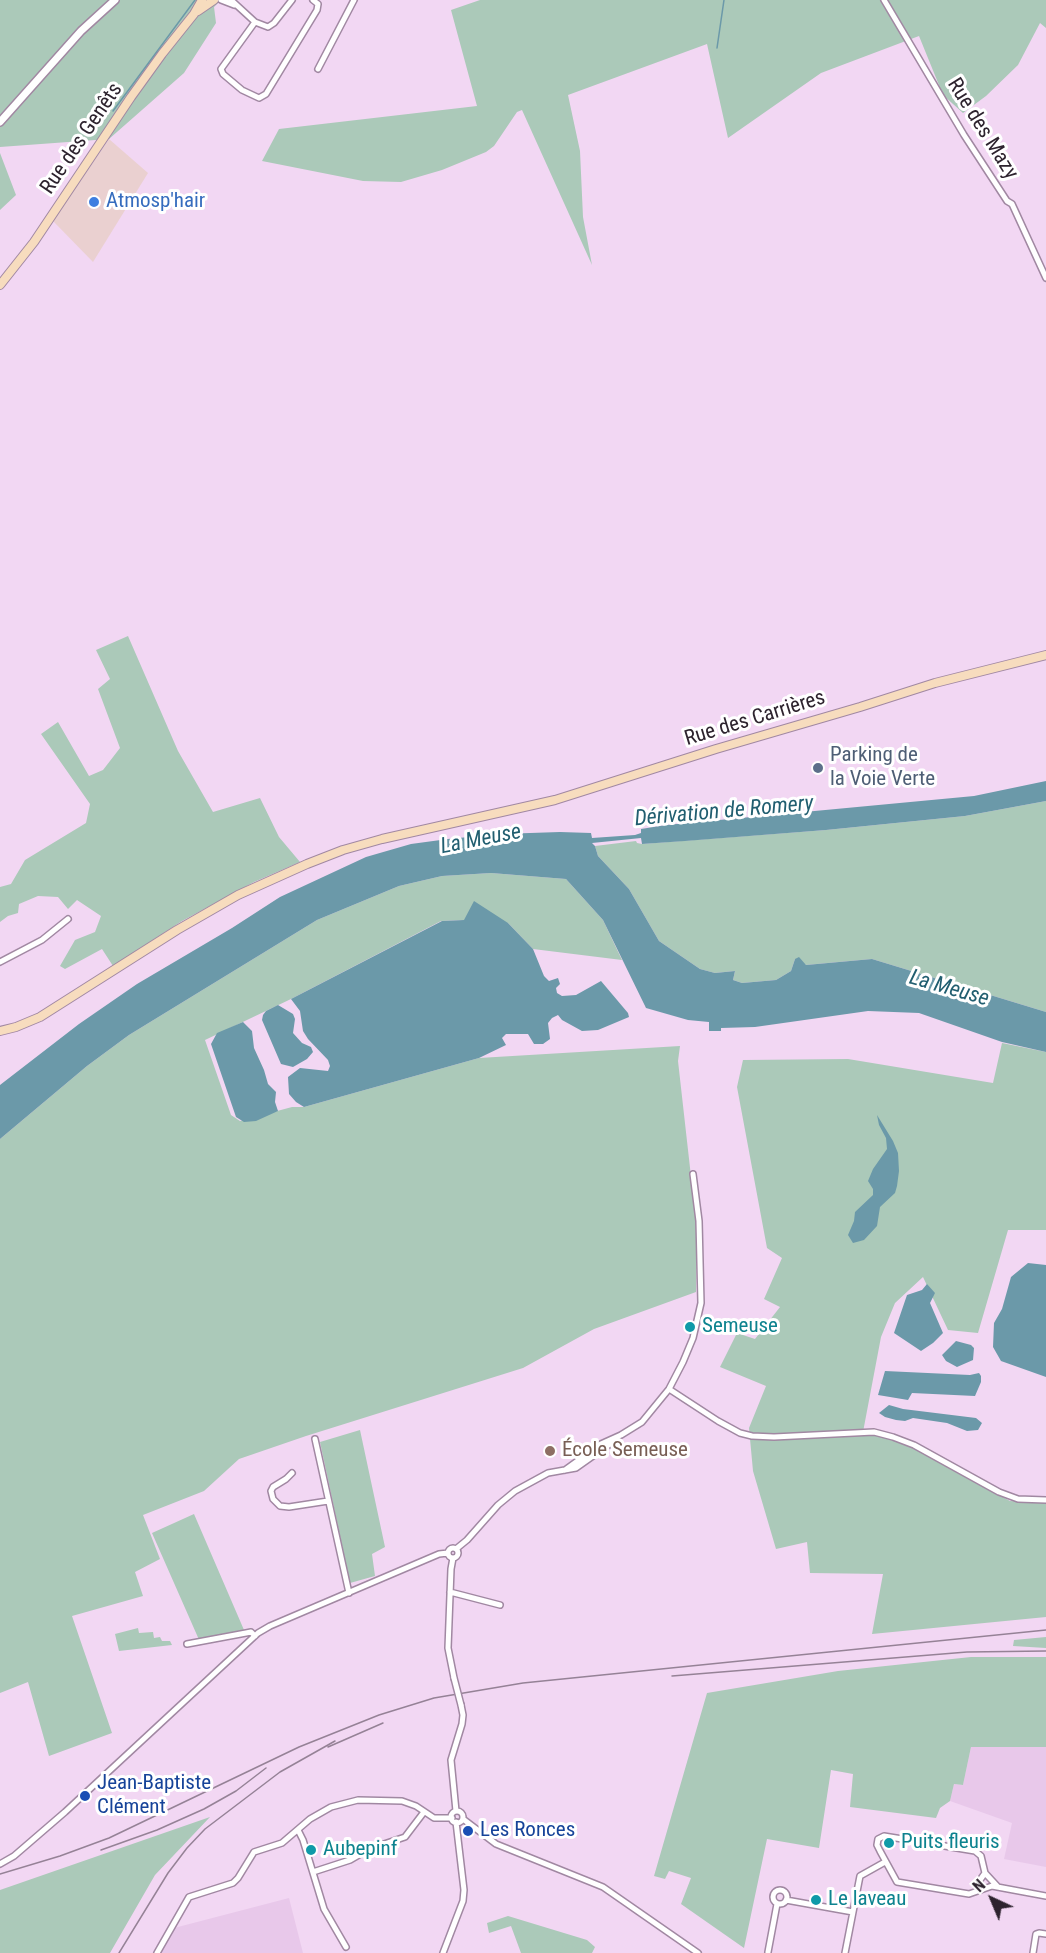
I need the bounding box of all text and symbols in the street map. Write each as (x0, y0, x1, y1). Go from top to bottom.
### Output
street label: Rue des Mazy (941, 74, 1023, 184)
street label: Rue des Genêts (36, 79, 128, 199)
place label: Atmosp'hair (106, 189, 205, 215)
marker: Atmosp'hair (87, 195, 101, 209)
street label: Rue des Carrières (682, 686, 828, 752)
place label: Parking de la Voie Verte (830, 743, 935, 793)
marker: Parking de la Voie Verte (811, 761, 825, 775)
water label: Dérivation de Romery (634, 791, 814, 833)
water label: La Meuse (438, 819, 524, 861)
water label: La Meuse (906, 965, 992, 1013)
place label: Semeuse (702, 1314, 778, 1340)
marker: Semeuse (683, 1320, 697, 1334)
place label: École Semeuse (562, 1438, 688, 1464)
marker: École Semeuse (543, 1444, 557, 1458)
place label: Jean-Baptiste Clément (97, 1771, 211, 1821)
marker: Jean-Baptiste Clément (78, 1789, 92, 1803)
place label: Les Ronces (480, 1818, 575, 1844)
marker: Les Ronces (461, 1824, 475, 1838)
place label: Puits fleuris (901, 1830, 1000, 1856)
marker: Puits fleuris (882, 1836, 896, 1850)
place label: Aubepinf (323, 1837, 397, 1863)
marker: Aubepinf (304, 1843, 318, 1857)
north arrow (962, 1869, 1022, 1929)
text: N (969, 1875, 989, 1896)
place label: Le laveau (828, 1887, 906, 1913)
marker: Le laveau (809, 1893, 823, 1907)

